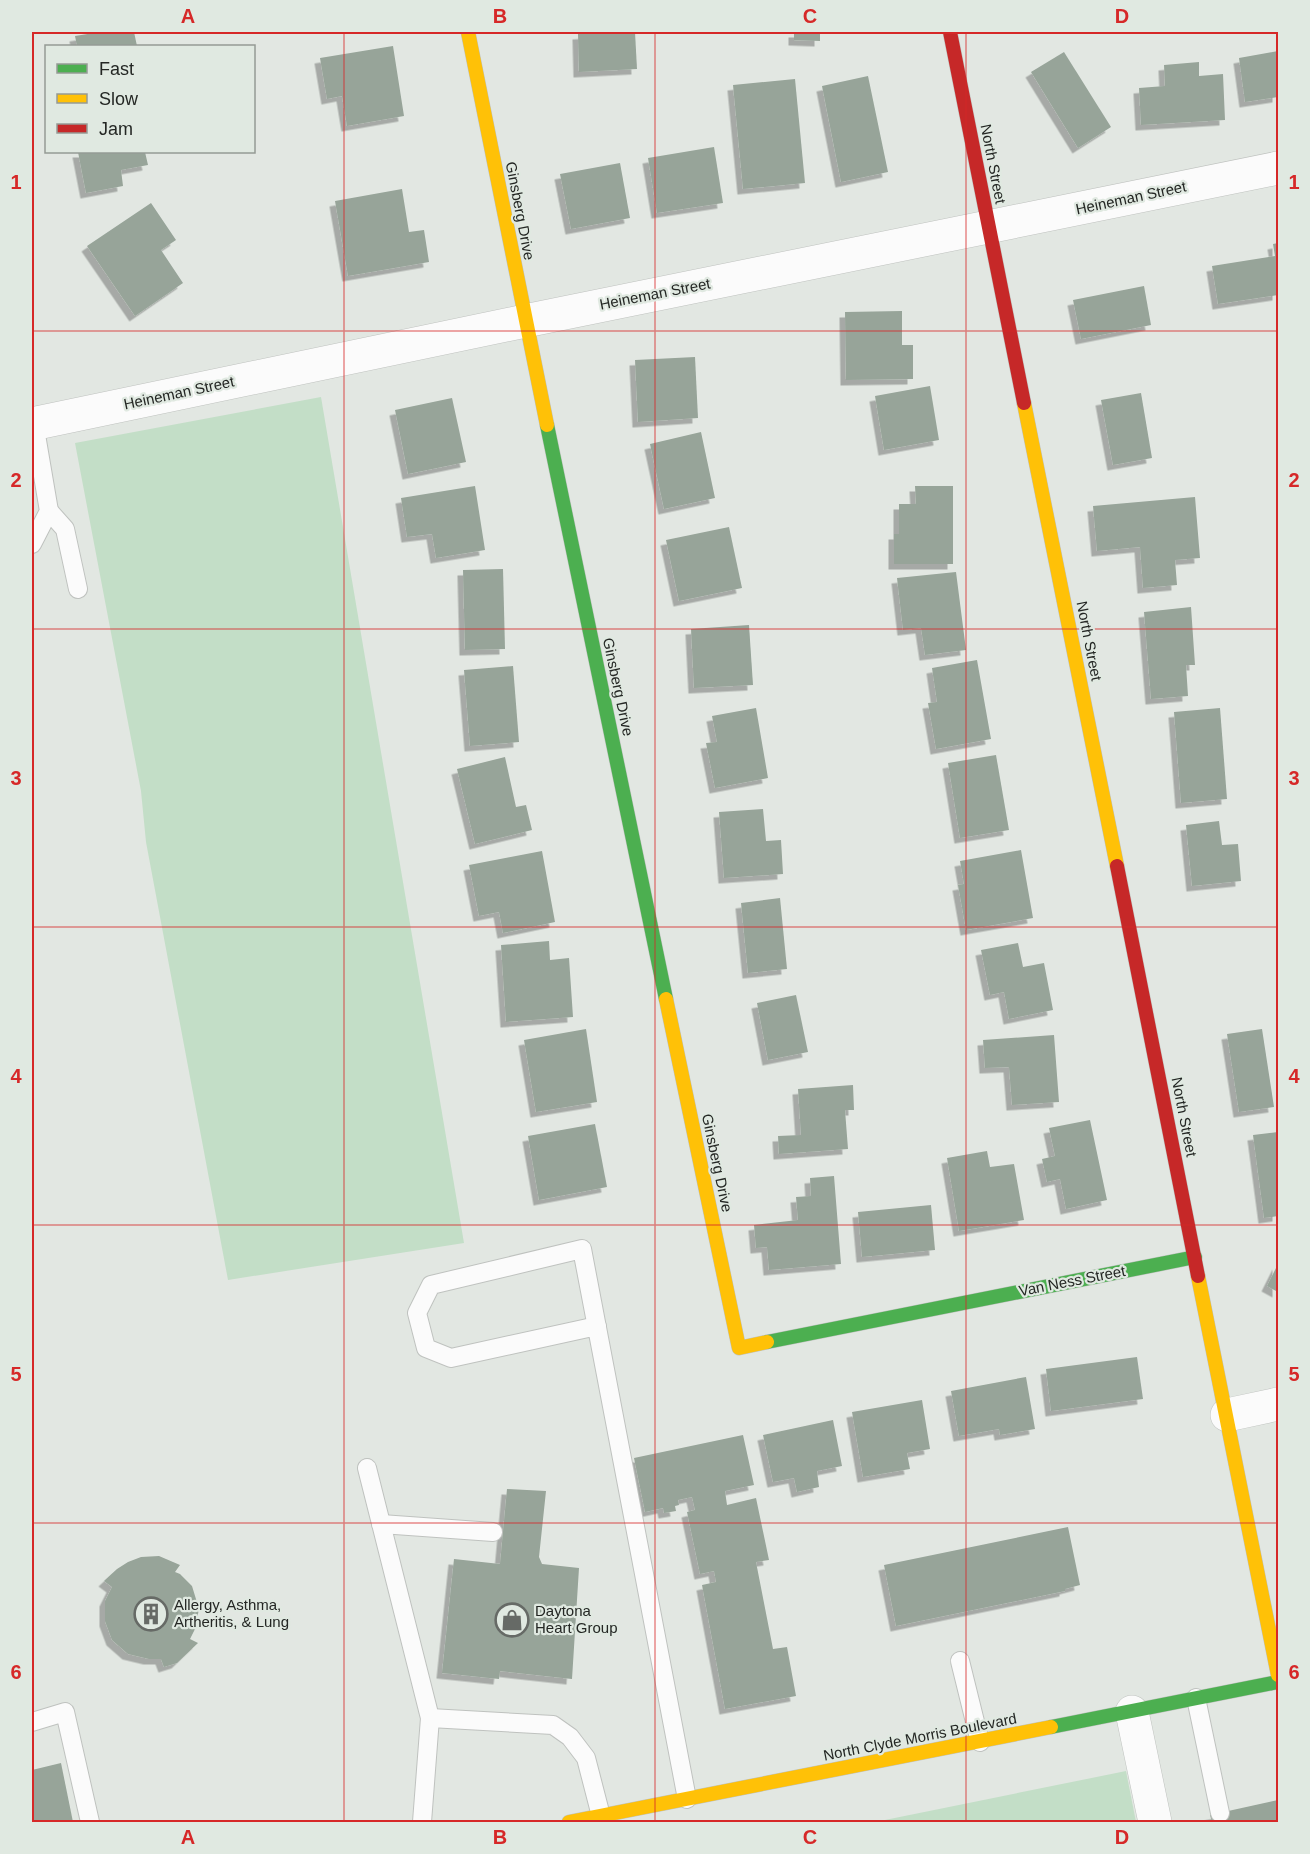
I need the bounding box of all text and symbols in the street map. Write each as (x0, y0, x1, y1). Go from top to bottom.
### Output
text: A (181, 5, 195, 27)
text: B (493, 5, 507, 27)
text: C (803, 5, 817, 27)
text: D (1115, 5, 1129, 27)
legend (45, 45, 255, 153)
text: Fast (99, 59, 134, 79)
text: Slow (99, 89, 139, 109)
text: Jam (99, 119, 133, 139)
street label: North Street (977, 123, 1010, 206)
street label: Ginsberg Drive (503, 160, 538, 262)
text: 1 (10, 171, 22, 193)
text: 1 (1288, 171, 1300, 193)
street label: Heineman Street (1074, 177, 1189, 218)
street label: Heineman Street (598, 274, 713, 313)
street label: Heineman Street (122, 372, 237, 413)
text: 2 (10, 469, 22, 491)
text: 2 (1288, 469, 1300, 491)
street label: North Street (1073, 600, 1106, 683)
street label: Ginsberg Drive (600, 636, 637, 738)
text: 3 (10, 767, 22, 789)
text: 3 (1288, 767, 1300, 789)
text: 4 (10, 1065, 22, 1087)
text: 4 (1288, 1065, 1300, 1087)
street label: North Street (1168, 1076, 1201, 1159)
street label: Ginsberg Drive (699, 1112, 736, 1214)
street label: Van Ness Street (1017, 1262, 1127, 1299)
text: 5 (10, 1363, 22, 1385)
text: 5 (1288, 1363, 1300, 1385)
building icon: Allergy, Asthma, Artheritis, & Lung (133, 1596, 169, 1632)
place label: Allergy, Asthma, Artheritis, & Lung (174, 1596, 289, 1630)
shop icon: Daytona Heart Group (494, 1602, 530, 1638)
place label: Daytona Heart Group (535, 1602, 618, 1636)
text: 6 (10, 1661, 22, 1683)
text: 6 (1288, 1661, 1300, 1683)
street label: North Clyde Morris Boulevard (822, 1709, 1018, 1764)
text: A (181, 1826, 195, 1848)
text: B (493, 1826, 507, 1848)
text: C (803, 1826, 817, 1848)
text: D (1115, 1826, 1129, 1848)

